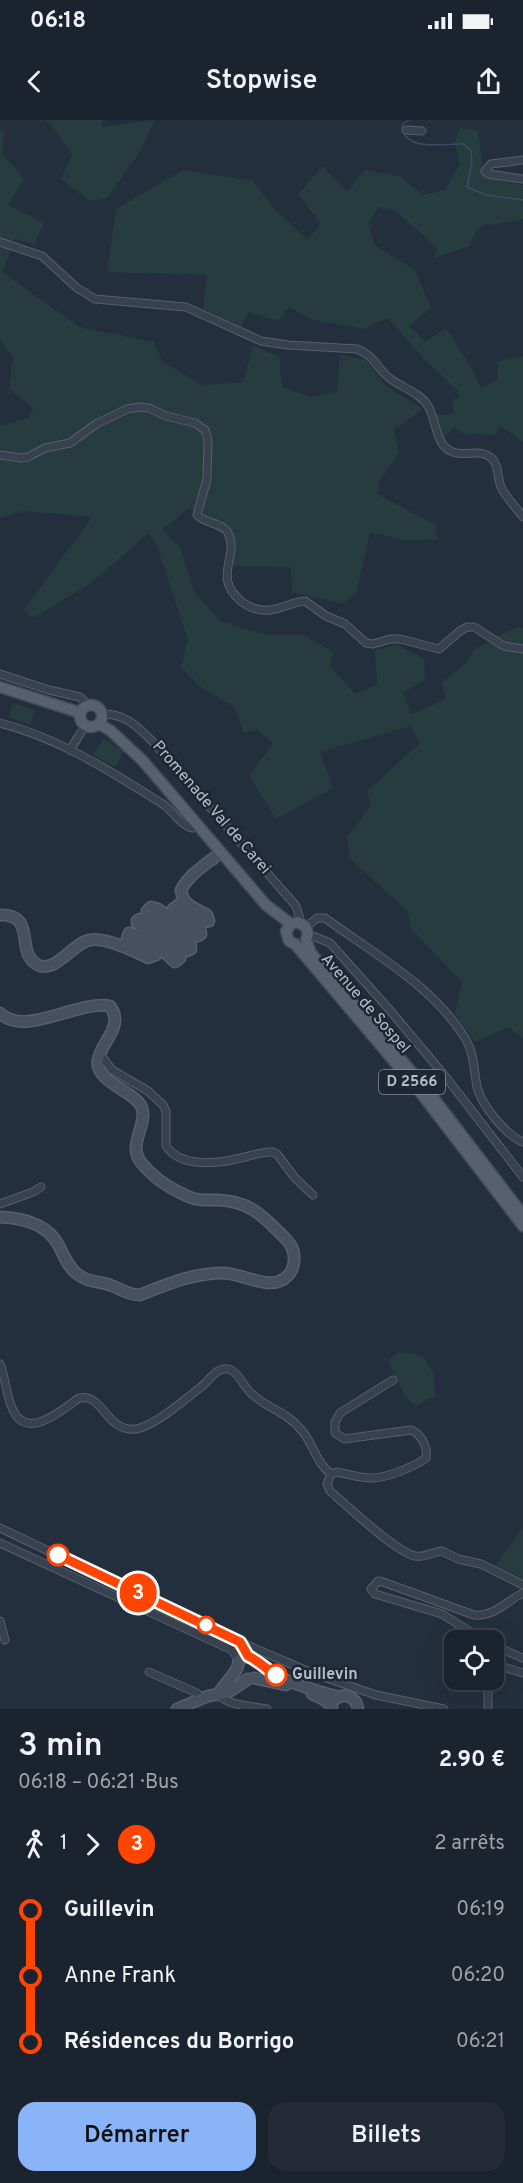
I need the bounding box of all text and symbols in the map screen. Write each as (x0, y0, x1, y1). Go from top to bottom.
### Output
text: 06:18 (30, 8, 86, 35)
text: Stopwise (206, 64, 317, 98)
icon: back (18, 65, 51, 98)
icon: share (472, 65, 505, 98)
street label: Promenade Val de Carei (148, 737, 274, 879)
street label: Avenue de Sospel (316, 950, 414, 1058)
road number: D 2566 (379, 1070, 445, 1094)
unlabelled marker (47, 1544, 69, 1566)
line badge: 3 (118, 1574, 158, 1612)
text: 3 (132, 1580, 144, 1607)
unlabelled marker (197, 1616, 215, 1634)
map controls (444, 1630, 504, 1690)
button: locate (444, 1630, 504, 1690)
marker: Guillevin (265, 1664, 287, 1686)
place label: Guillevin (292, 1665, 358, 1685)
text: 3 min (18, 1726, 103, 1768)
text: 2.90 € (439, 1747, 505, 1774)
text: 06:18 – 06:21 · Bus (18, 1770, 179, 1796)
icon: walk (18, 1828, 51, 1861)
icon: forward (76, 1828, 109, 1861)
text: 1 (60, 1831, 67, 1857)
text: 3 (130, 1831, 143, 1858)
text: 2 arrêts (434, 1831, 505, 1857)
text: Guillevin (64, 1897, 154, 1924)
text: 06:19 (456, 1897, 505, 1923)
text: Anne Frank (64, 1963, 176, 1990)
text: 06:20 (451, 1963, 505, 1989)
text: Résidences du Borrigo (64, 2029, 294, 2056)
text: 06:21 (456, 2029, 505, 2055)
button: Démarrer (18, 2102, 256, 2171)
button: Billets (268, 2102, 505, 2171)

